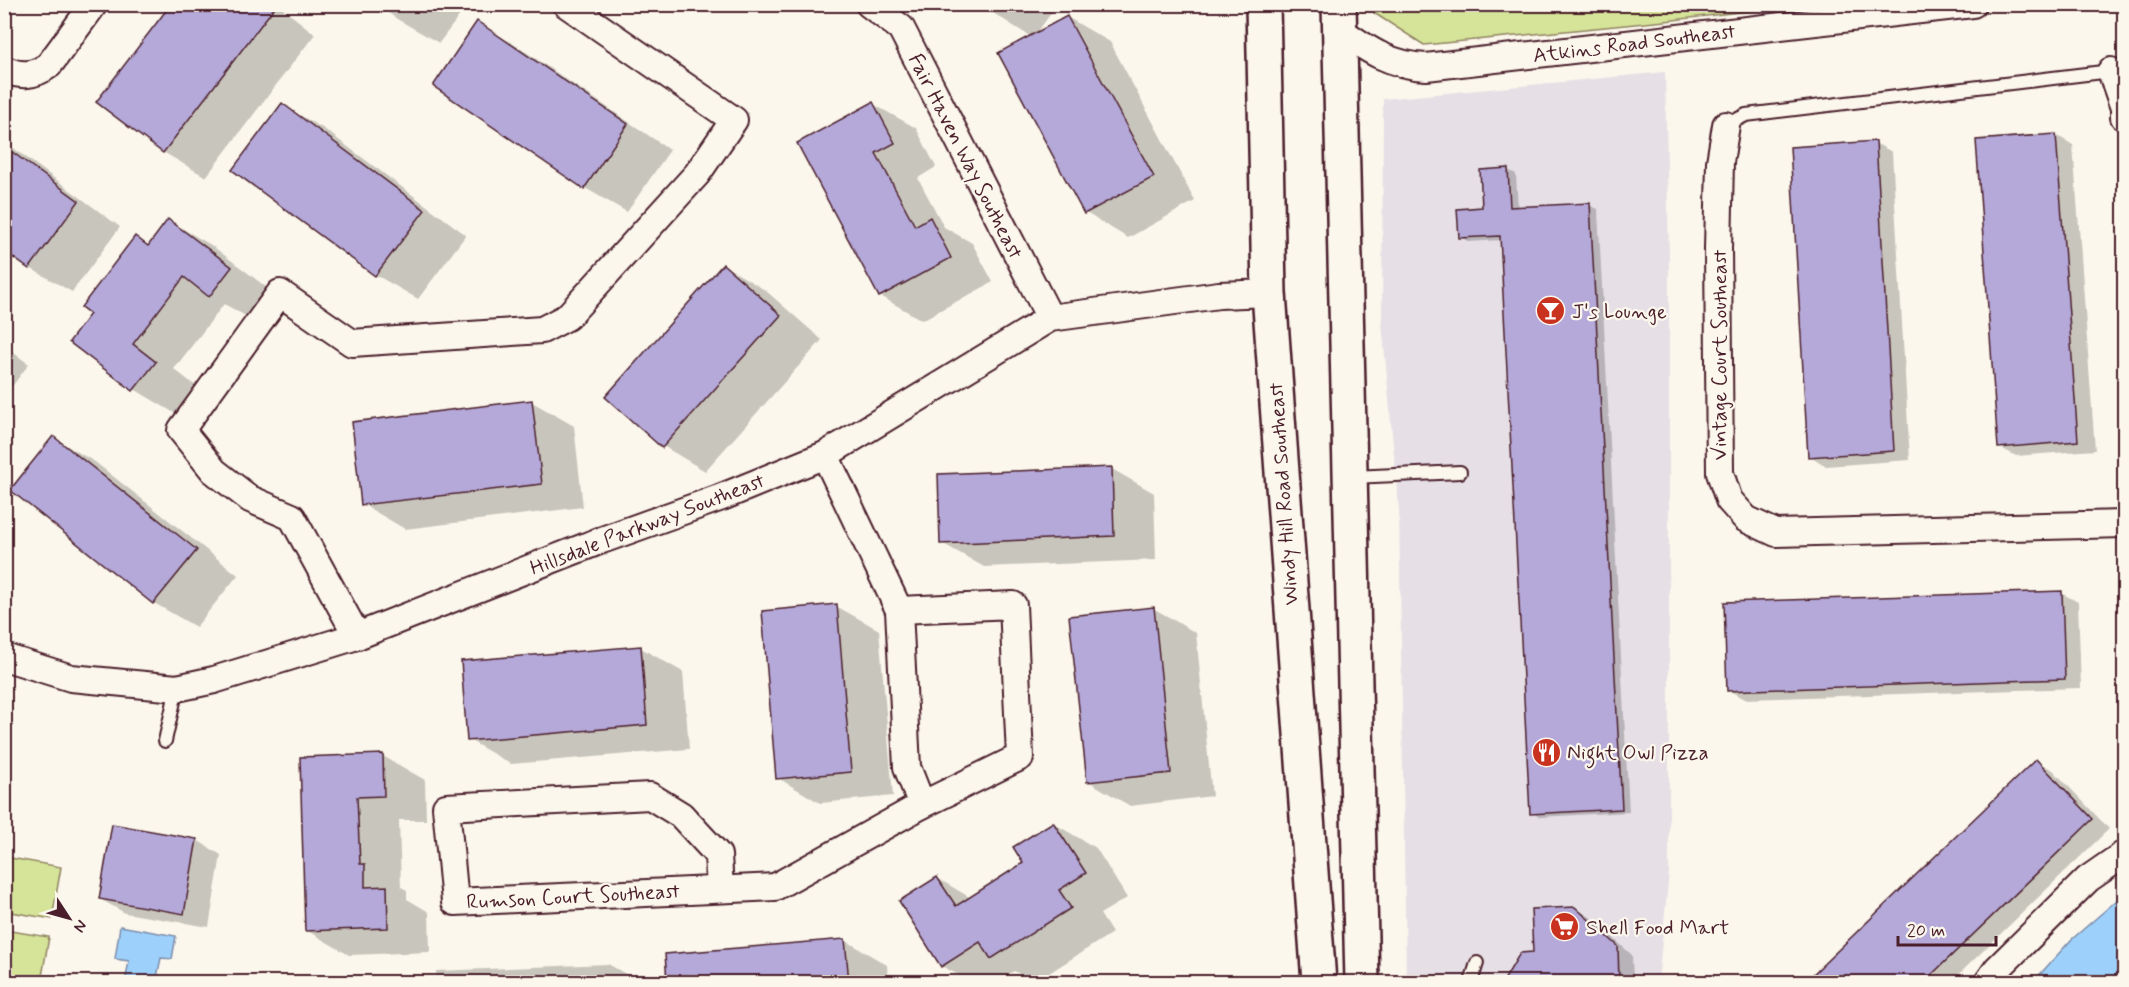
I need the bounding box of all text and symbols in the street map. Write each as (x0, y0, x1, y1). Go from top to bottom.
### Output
street label: Atkins Road Southeast (1531, 18, 1737, 70)
street label: Fair Haven Way Southeast (901, 49, 1029, 264)
street label: Vintage Court Southeast (1706, 249, 1734, 461)
bar icon: J's Lounge (1535, 295, 1567, 327)
place label: J's Lounge (1572, 298, 1667, 326)
street label: Windy Hill Road Southeast (1262, 381, 1306, 606)
street label: Hillsdale Parkway Southeast (526, 467, 769, 583)
restaurant icon: Night Owl Pizza (1530, 736, 1562, 768)
place label: Night Owl Pizza (1567, 739, 1709, 769)
street label: Rumson Court Southeast (466, 877, 681, 917)
north arrow (39, 888, 99, 948)
scale bar (1898, 909, 1996, 947)
supermarket icon: Shell Food Mart (1549, 911, 1581, 943)
place label: Shell Food Mart (1586, 914, 1729, 942)
text: N (68, 915, 92, 936)
text: 20 m (1907, 919, 1945, 943)

